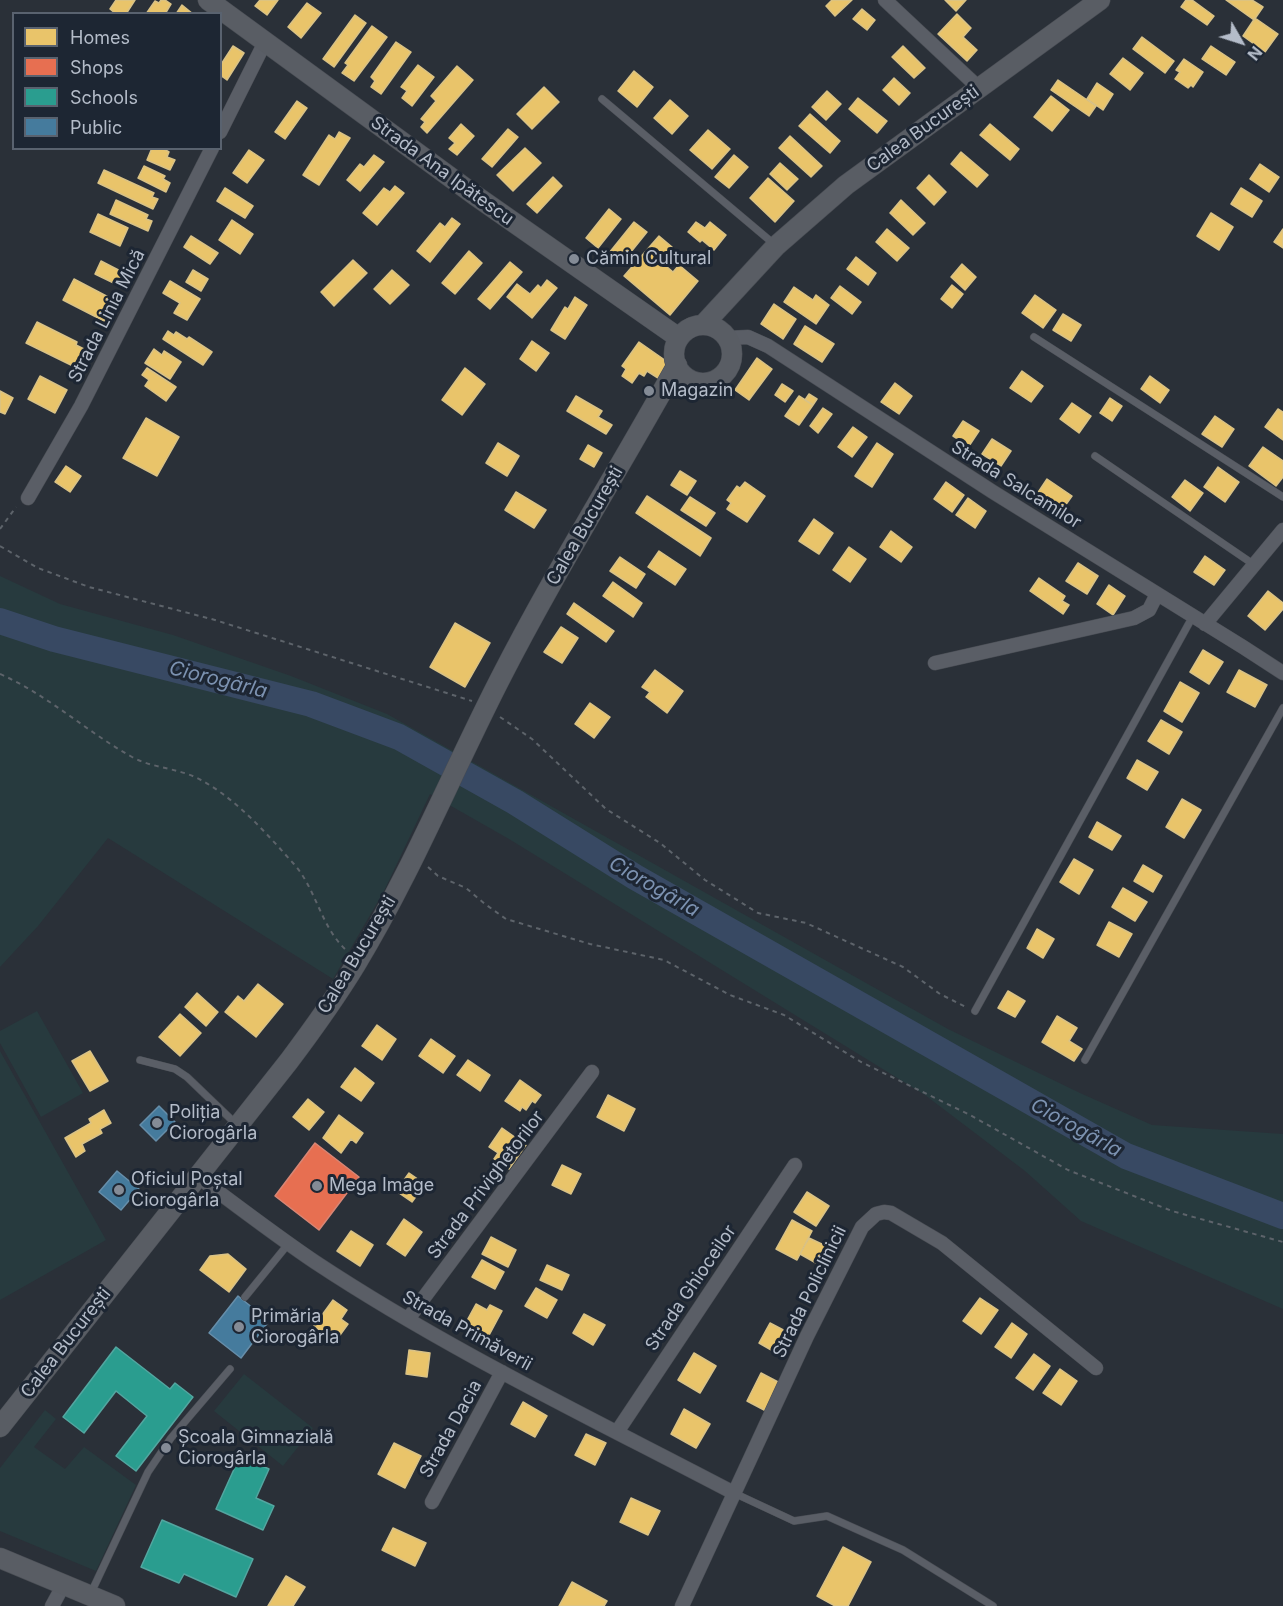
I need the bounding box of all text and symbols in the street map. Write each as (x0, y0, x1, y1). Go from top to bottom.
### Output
legend (12, 12, 222, 150)
north arrow (1211, 12, 1271, 72)
text: Homes (70, 27, 130, 48)
text: N (1243, 42, 1267, 64)
text: Shops (70, 57, 124, 78)
street label: Calea București (863, 81, 983, 177)
text: Schools (70, 87, 138, 108)
street label: Strada Ana Ipătescu (366, 112, 518, 230)
text: Public (70, 117, 122, 138)
street label: Strada Linia Mică (64, 246, 150, 386)
place label: Cămin Cultural (586, 248, 711, 270)
marker: Cămin Cultural (567, 252, 581, 266)
place label: Magazin (661, 380, 733, 402)
marker: Magazin (642, 384, 656, 398)
street label: Strada Salcamilor (947, 436, 1085, 534)
street label: Calea București (542, 463, 628, 589)
water label: Ciorogârla (166, 656, 270, 704)
water label: Ciorogârla (605, 852, 703, 922)
street label: Calea București (313, 892, 401, 1018)
water label: Ciorogârla (1026, 1093, 1126, 1163)
place label: Poliția Ciorogârla (169, 1102, 257, 1144)
street label: Strada Privighetorilor (423, 1107, 549, 1263)
marker: Poliția Ciorogârla (150, 1116, 164, 1130)
place label: Oficiul Poștal Ciorogârla (131, 1169, 243, 1212)
place label: Mega Image (329, 1175, 434, 1197)
marker: Mega Image (310, 1179, 324, 1193)
marker: Oficiul Poștal Ciorogârla (112, 1183, 126, 1197)
street label: Strada Ghioceilor (641, 1221, 741, 1355)
street label: Strada Policlinicii (769, 1222, 851, 1362)
street label: Calea București (16, 1284, 116, 1402)
street label: Strada Primăverii (398, 1286, 536, 1376)
place label: Primăria Ciorogârla (251, 1306, 339, 1348)
marker: Primăria Ciorogârla (232, 1320, 246, 1334)
street label: Strada Dacia (415, 1376, 487, 1482)
place label: Școala Gimnazială Ciorogârla (178, 1427, 334, 1470)
marker: Școala Gimnazială Ciorogârla (159, 1441, 173, 1455)

